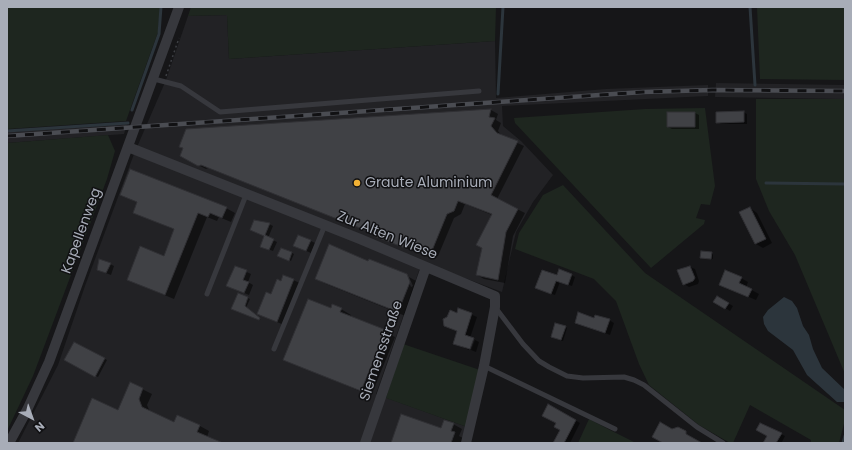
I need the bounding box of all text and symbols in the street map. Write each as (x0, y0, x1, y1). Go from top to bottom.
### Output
place label: Graute Aluminium (365, 175, 493, 191)
marker: Graute Aluminium (352, 178, 362, 188)
street label: Kapellenweg (59, 186, 105, 276)
street label: Zur Alten Wiese (334, 208, 440, 264)
street label: Siemensstraße (357, 299, 407, 403)
north arrow (12, 398, 52, 438)
text: N (31, 418, 48, 436)

